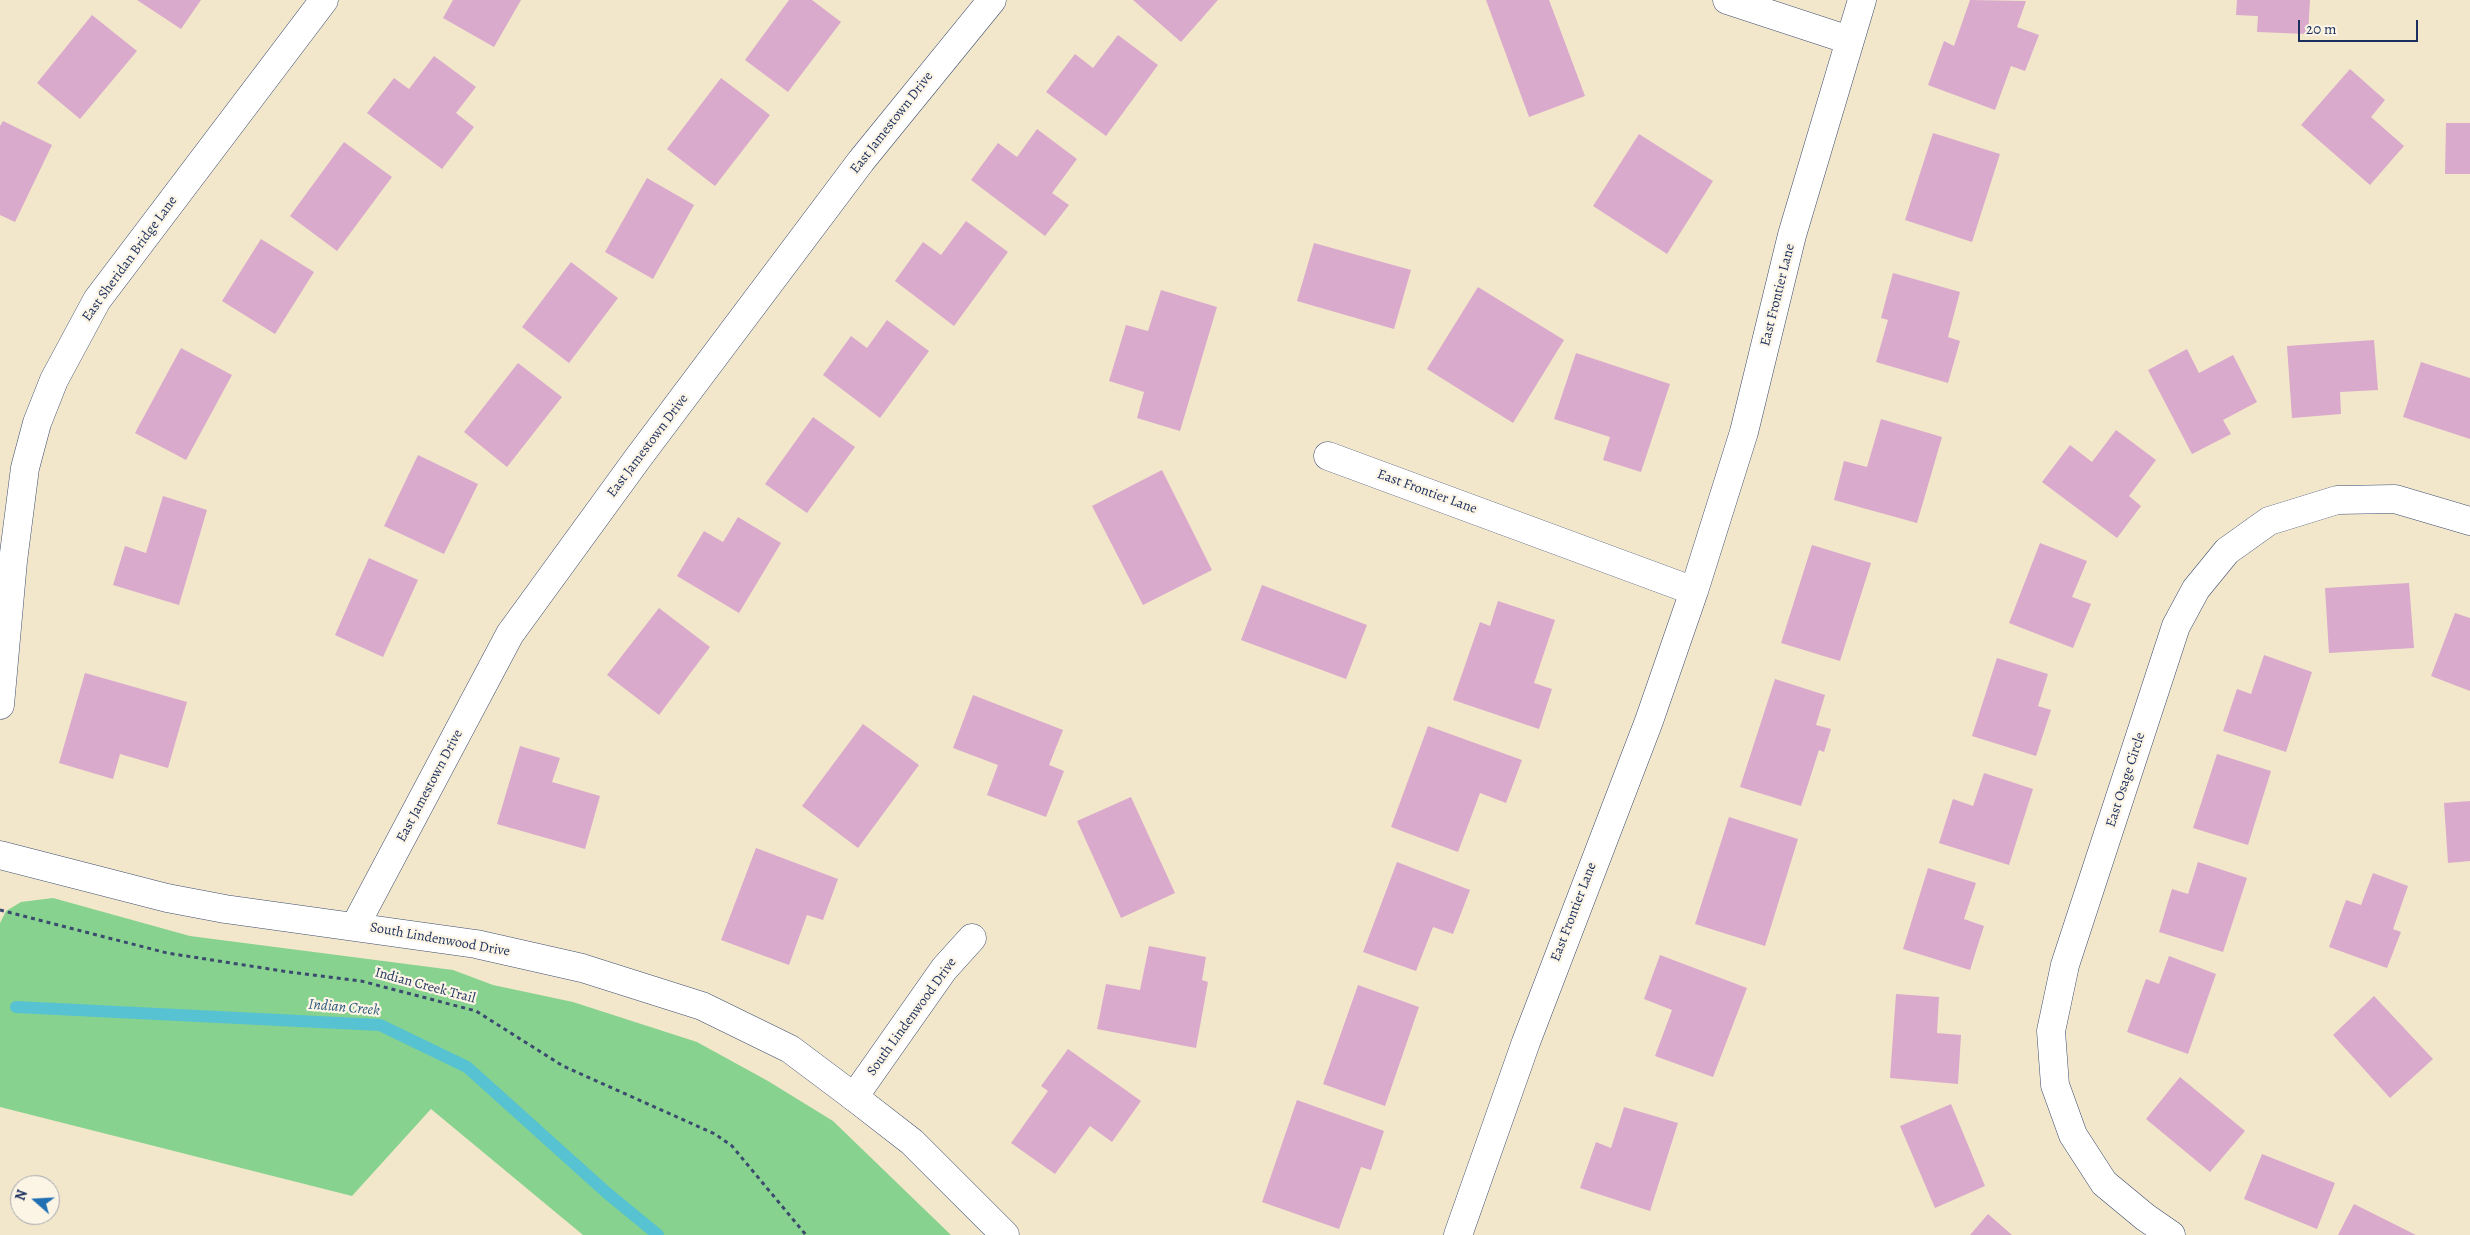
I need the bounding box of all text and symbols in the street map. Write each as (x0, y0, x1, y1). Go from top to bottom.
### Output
scale bar (2300, 10, 2420, 42)
text: 20 m (2306, 19, 2337, 39)
street label: East Jamestown Drive (847, 69, 937, 177)
street label: East Sheridan Bridge Lane (79, 193, 181, 325)
street label: East Frontier Lane (1757, 242, 1799, 348)
street label: East Jamestown Drive (604, 391, 692, 501)
street label: East Frontier Lane (1375, 466, 1479, 518)
street label: East Jamestown Drive (393, 727, 467, 845)
street label: East Osage Circle (2103, 730, 2149, 830)
street label: East Frontier Lane (1547, 860, 1601, 964)
street label: South Lindenwood Drive (369, 919, 511, 961)
street label: South Lindenwood Drive (864, 955, 960, 1079)
street label: Indian Creek Trail (373, 965, 477, 1007)
water label: Indian Creek (308, 996, 380, 1020)
north arrow (10, 1175, 60, 1225)
text: N (11, 1187, 32, 1203)

